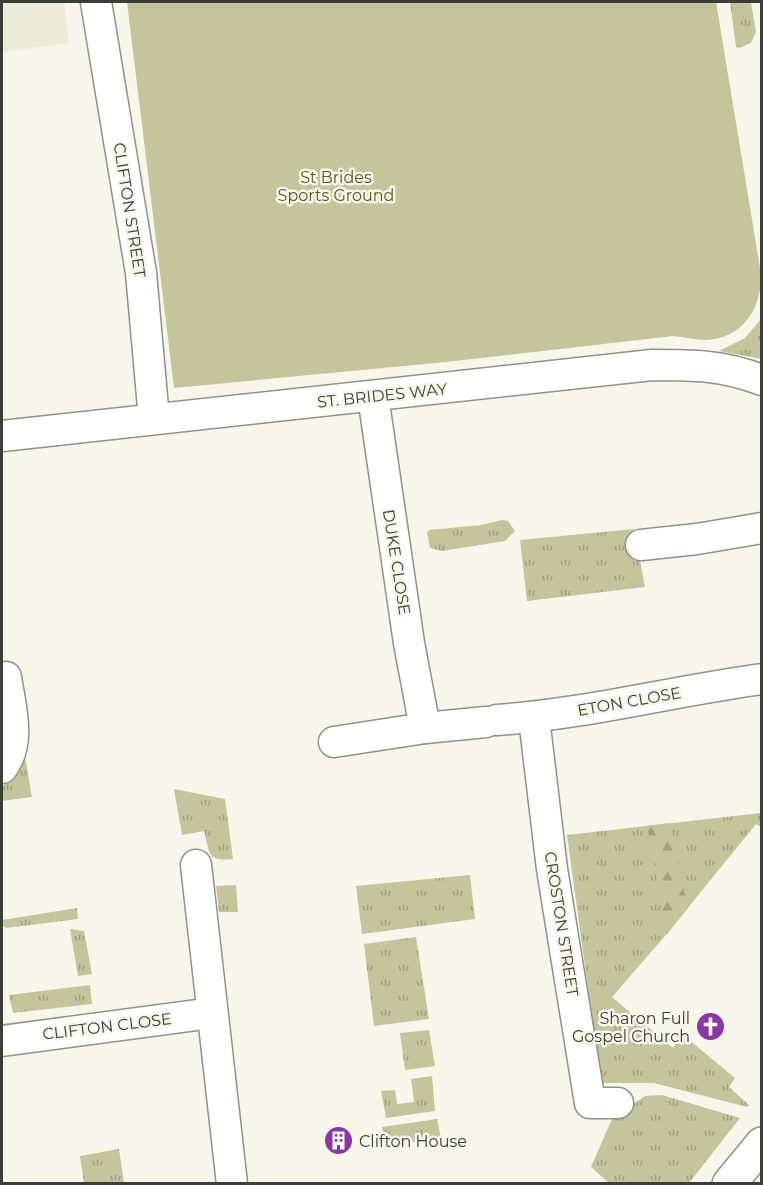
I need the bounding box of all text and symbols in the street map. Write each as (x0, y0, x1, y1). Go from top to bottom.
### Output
street label: CLIFTON STREET (109, 141, 150, 280)
park label: St Brides Sports Ground (278, 168, 394, 205)
street label: ST. BRIDES WAY (316, 379, 449, 412)
street label: DUKE CLOSE (379, 508, 414, 616)
street label: ETON CLOSE (576, 683, 682, 720)
street label: CROSTON STREET (541, 850, 582, 999)
street label: CLIFTON CLOSE (41, 1009, 173, 1044)
place label: Sharon Full Gospel Church (572, 1009, 690, 1046)
church icon: Sharon Full Gospel Church (695, 1011, 727, 1043)
building icon: Clifton House (322, 1125, 354, 1157)
place label: Clifton House (359, 1132, 467, 1151)

